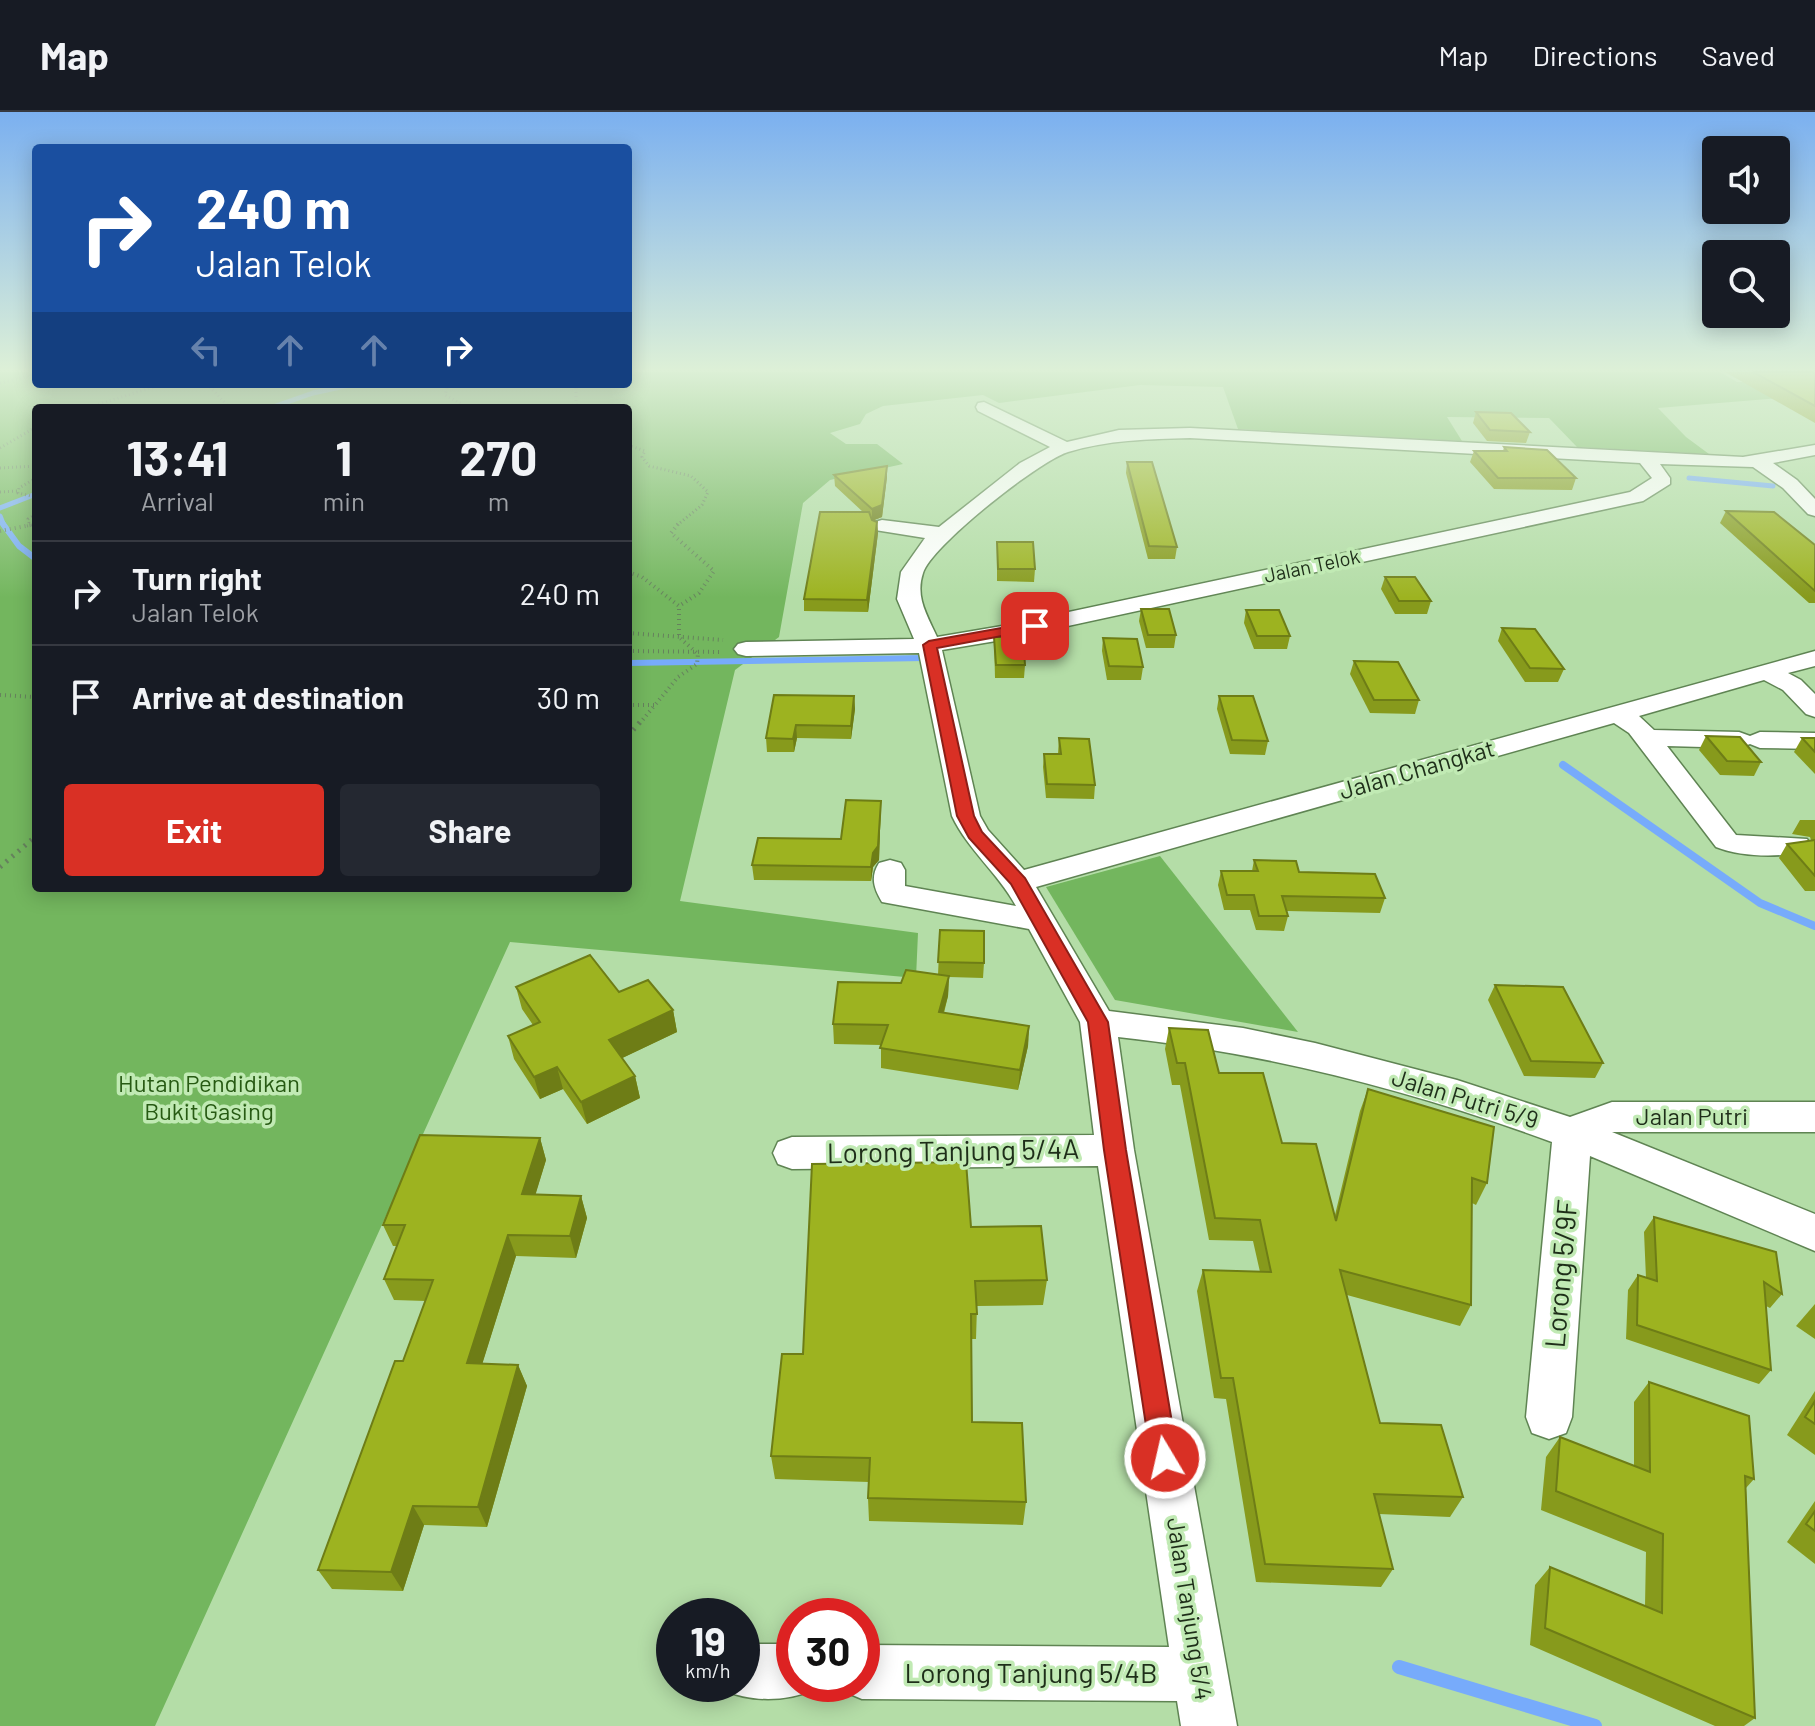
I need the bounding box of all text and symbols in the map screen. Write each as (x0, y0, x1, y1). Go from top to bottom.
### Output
text: Map (40, 32, 109, 78)
text: Map (1439, 38, 1488, 72)
text: Directions (1532, 38, 1658, 72)
text: Saved (1702, 38, 1775, 72)
map controls (1702, 136, 1790, 328)
button: sound (1702, 136, 1790, 224)
text: 240 m (196, 173, 351, 240)
icon: right (64, 176, 168, 280)
button: search (1702, 240, 1790, 328)
text: Jalan Telok (196, 241, 372, 284)
icon: left (184, 328, 228, 372)
icon: ahead (268, 328, 312, 372)
icon: ahead (352, 328, 396, 372)
icon: right (436, 328, 480, 372)
text: 13:41 (126, 428, 228, 486)
text: 1 (335, 428, 352, 486)
text: 270 (459, 428, 537, 486)
text: Arrival (141, 485, 214, 516)
text: min (323, 485, 365, 516)
text: m (488, 485, 509, 516)
street label: Jalan Telok (1262, 543, 1362, 587)
text: Turn right (132, 560, 262, 596)
icon: right (64, 571, 108, 615)
text: 240 m (520, 575, 600, 611)
pin (1001, 592, 1069, 660)
text: Jalan Telok (132, 596, 259, 627)
icon: arrive (1013, 604, 1057, 648)
icon: arrive (64, 675, 108, 719)
text: Arrive at destination (132, 679, 404, 715)
text: 30 m (537, 679, 600, 715)
street label: Jalan Changkat (1336, 733, 1497, 805)
button: Exit (64, 784, 324, 876)
button: Share (340, 784, 600, 876)
street label: Jalan Putri 5/9 (1389, 1062, 1542, 1134)
park label: Hutan Pendidikan Bukit Gasing (118, 1068, 300, 1125)
street label: Jalan Putri (1636, 1101, 1748, 1130)
street label: Lorong Tanjung 5/4A (826, 1131, 1080, 1169)
street label: Lorong 5/9F (1537, 1199, 1583, 1349)
position arrow (1123, 1416, 1207, 1500)
street label: Jalan Tanjung 5/4 (1162, 1515, 1219, 1702)
speed limit sign: 30 (776, 1598, 880, 1702)
text: 19 (690, 1616, 726, 1664)
street label: Lorong Tanjung 5/4B (904, 1655, 1158, 1689)
text: km/h (685, 1658, 731, 1682)

